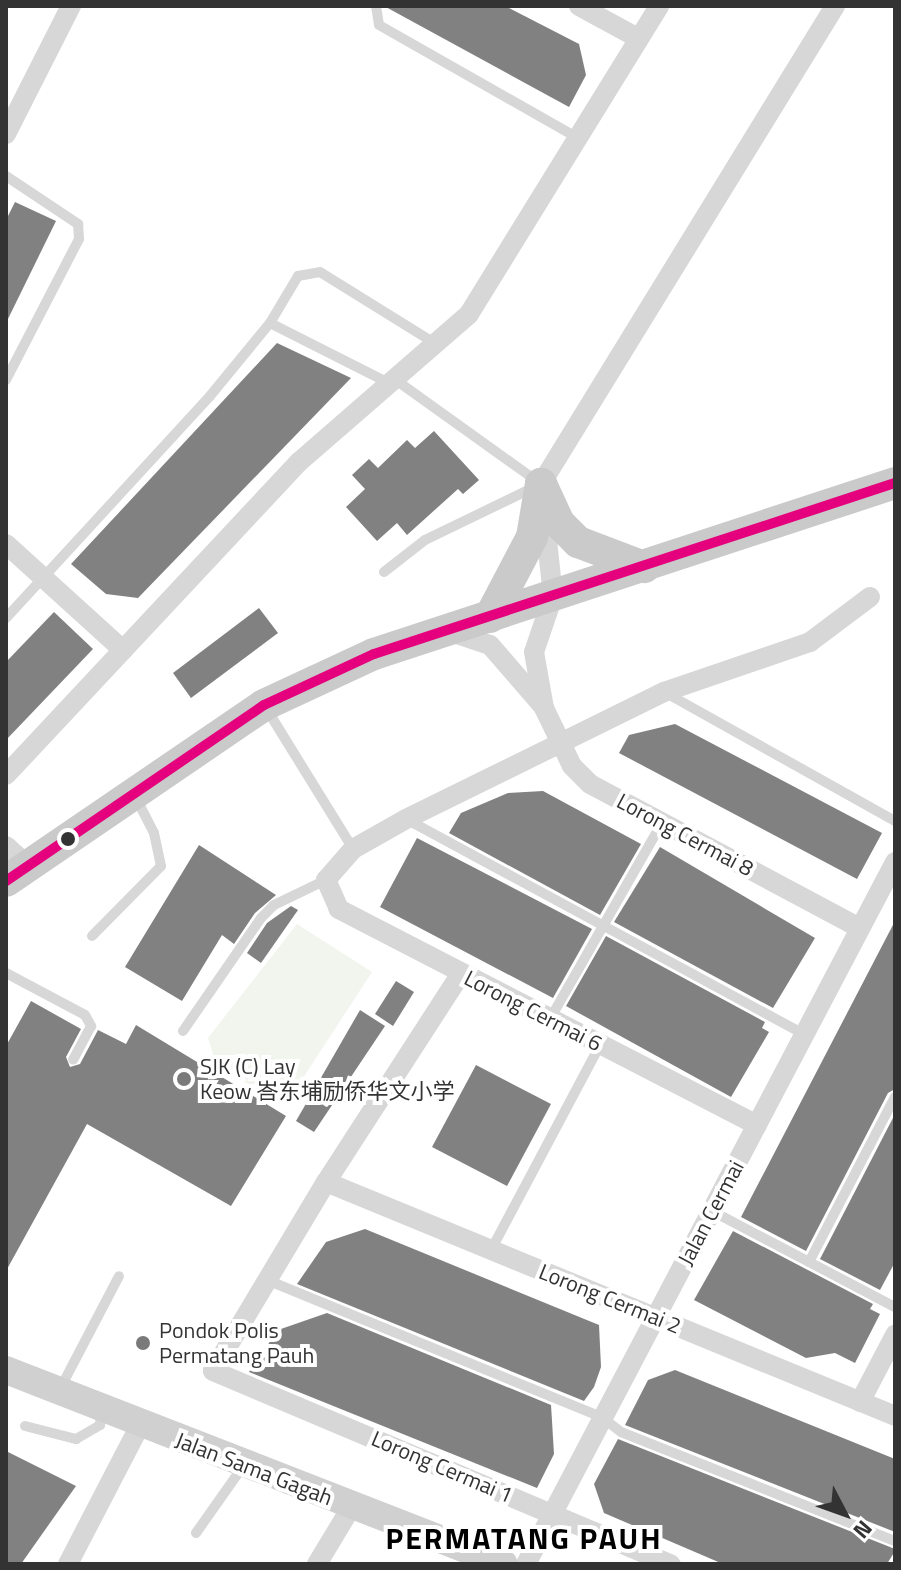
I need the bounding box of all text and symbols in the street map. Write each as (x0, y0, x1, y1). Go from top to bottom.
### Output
street label: Lorong Cermai 8 (612, 788, 758, 882)
unlabelled marker (60, 831, 76, 847)
street label: Lorong Cermai 6 (460, 965, 606, 1057)
place label: SJK (C) Lay Keow 峇东埔励侨华文小学 (200, 1053, 454, 1104)
marker: SJK (C) Lay Keow 峇东埔励侨华文小学 (175, 1070, 193, 1088)
street label: Jalan Cermai (672, 1156, 750, 1270)
street label: Lorong Cermai 2 (535, 1259, 685, 1339)
place label: Pondok Polis Permatang Pauh (159, 1317, 314, 1368)
marker: Pondok Polis Permatang Pauh (134, 1334, 152, 1352)
street label: Lorong Cermai 1 (367, 1425, 517, 1509)
street label: Jalan Sama Gagah (172, 1427, 336, 1511)
north arrow (805, 1474, 885, 1554)
text: N (845, 1513, 881, 1547)
district label: PERMATANG PAUH (386, 1520, 662, 1556)

